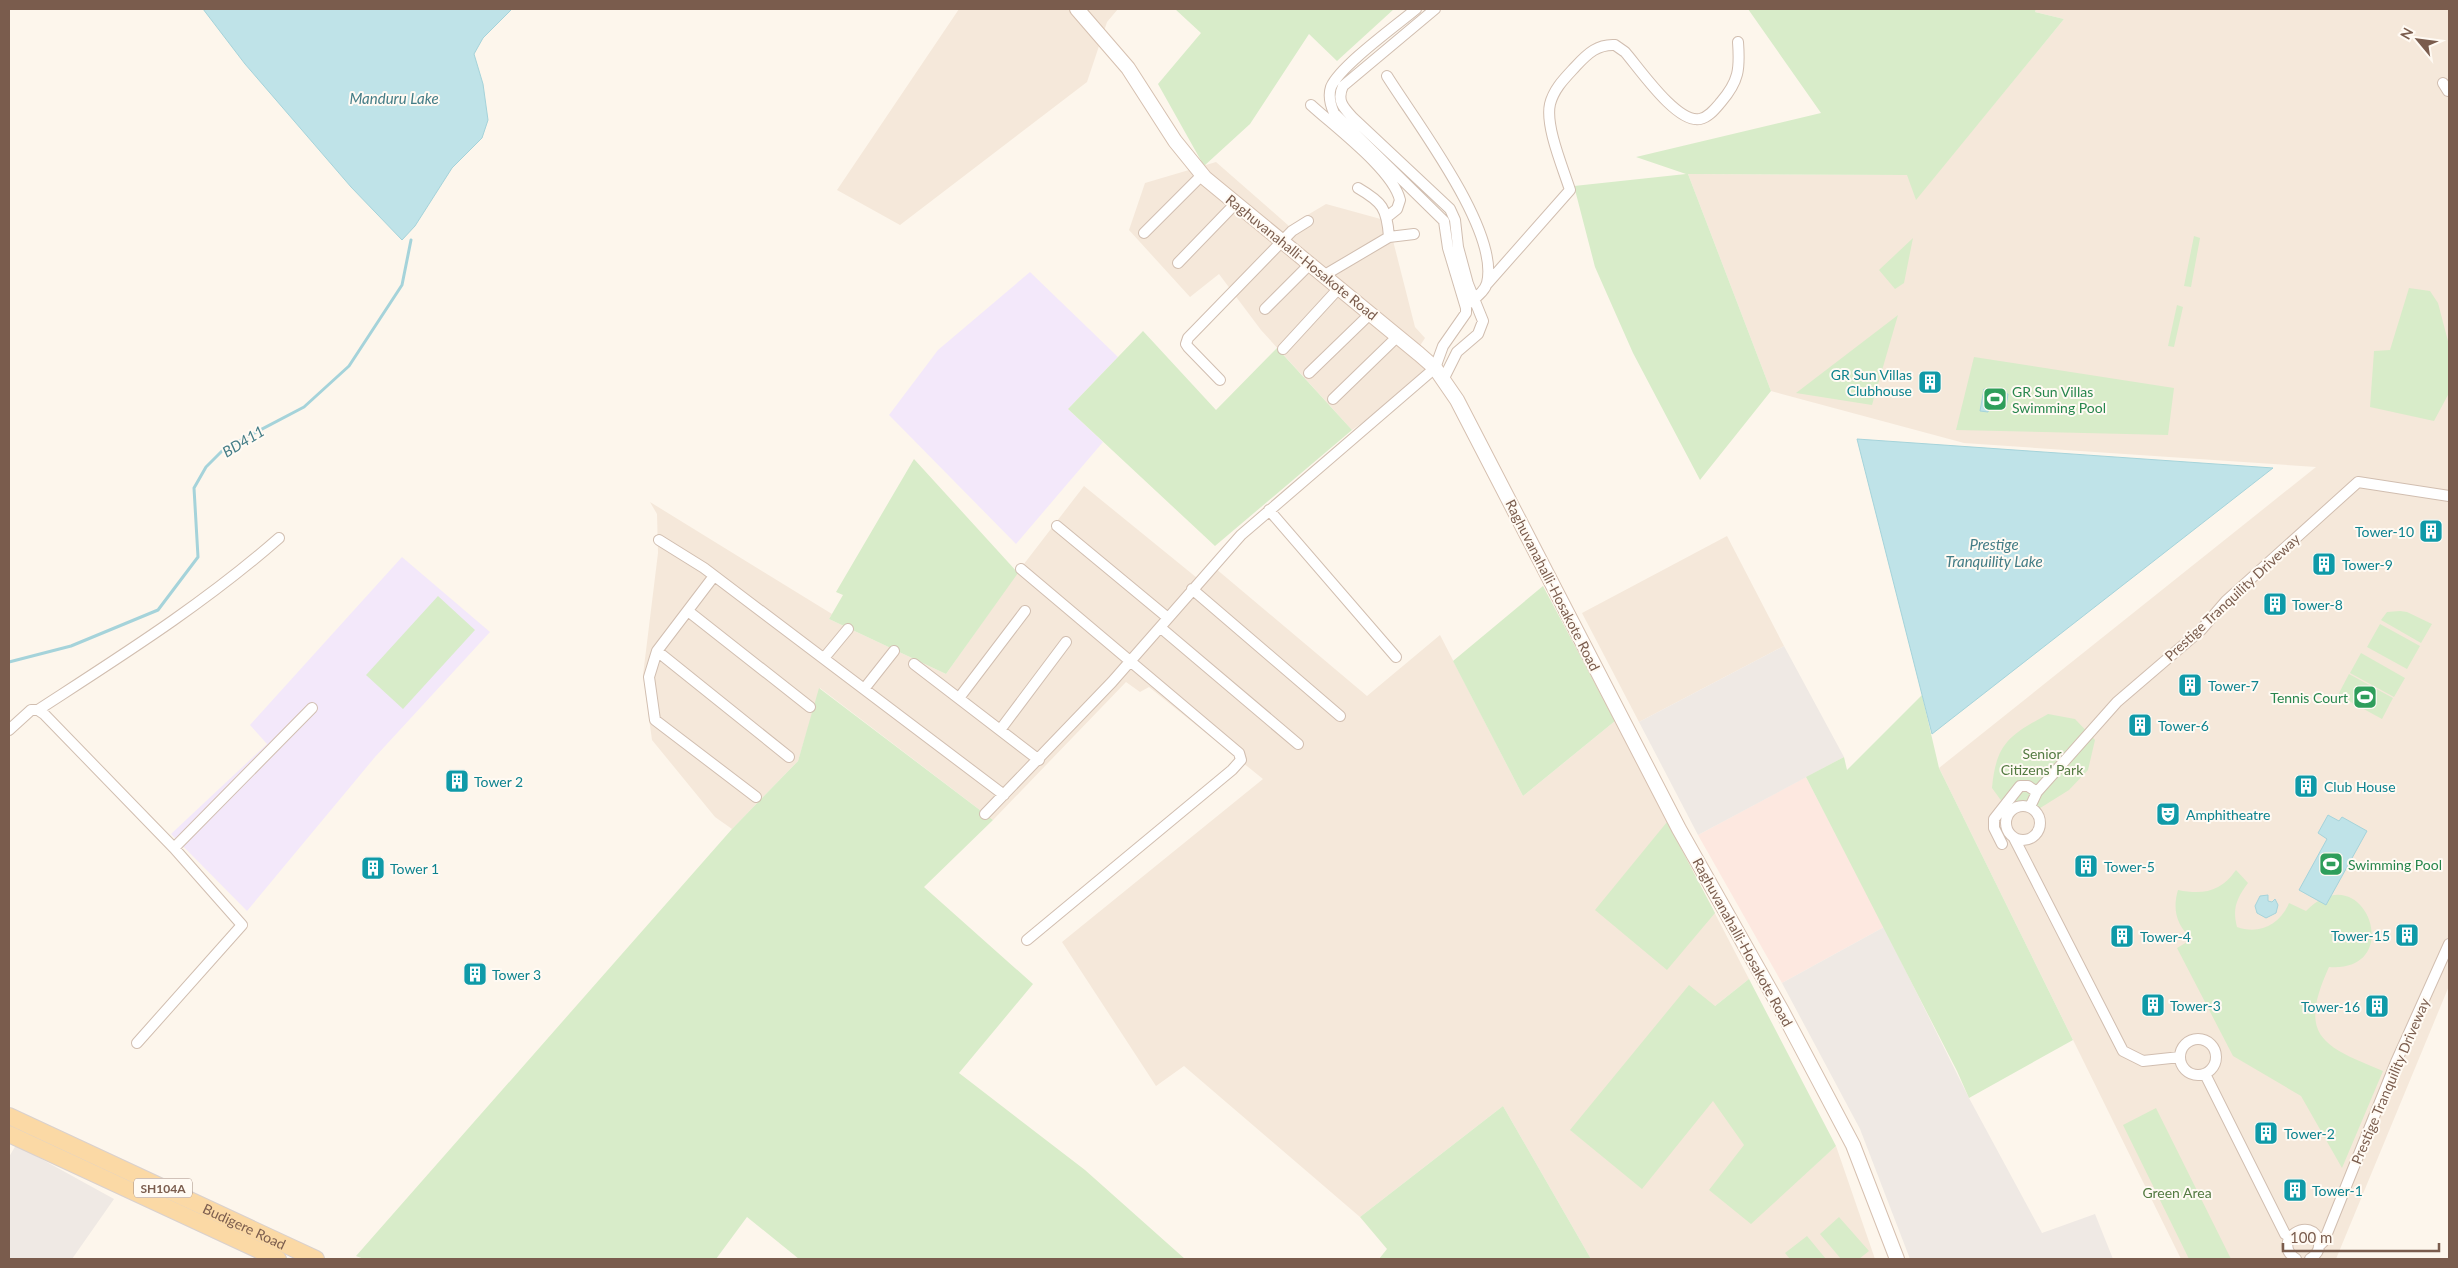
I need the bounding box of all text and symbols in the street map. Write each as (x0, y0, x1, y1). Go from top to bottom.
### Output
north arrow (2393, 15, 2443, 65)
text: N (2396, 25, 2416, 42)
water label: Manduru Lake (349, 89, 439, 107)
street label: Raghuvanahalli-Hosakote Road (1223, 191, 1381, 323)
place label: GR Sun Villas Clubhouse (1831, 366, 1912, 399)
building icon: GR Sun Villas Clubhouse (1917, 369, 1943, 395)
place label: GR Sun Villas Swimming Pool (2012, 383, 2106, 416)
sports icon: GR Sun Villas Swimming Pool (1982, 386, 2008, 412)
water label: BD411 (219, 422, 267, 460)
street label: Raghuvanahalli-Hosakote Road (1502, 496, 1604, 674)
building icon: Tower-10 (2418, 518, 2444, 544)
place label: Tower-10 (2355, 523, 2414, 540)
street label: Prestige Tranquility Driveway (2161, 529, 2304, 664)
water label: Prestige Tranquility Lake (1945, 535, 2043, 570)
building icon: Tower-9 (2311, 551, 2337, 577)
place label: Tower-9 (2342, 556, 2393, 573)
building icon: Tower-8 (2262, 591, 2288, 617)
place label: Tower-8 (2292, 596, 2343, 613)
building icon: Tower-7 (2177, 672, 2203, 698)
place label: Tower-7 (2208, 677, 2259, 694)
sports icon: Tennis Court (2352, 684, 2378, 710)
place label: Tennis Court (2270, 689, 2348, 706)
building icon: Tower-6 (2127, 712, 2153, 738)
place label: Tower-6 (2158, 717, 2209, 734)
park label: Senior Citizens' Park (2001, 745, 2084, 778)
building icon: Tower 2 (444, 768, 470, 794)
place label: Tower 2 (474, 773, 523, 790)
building icon: Club House (2293, 773, 2319, 799)
place label: Club House (2324, 778, 2396, 795)
theatre icon: Amphitheatre (2155, 801, 2181, 827)
place label: Amphitheatre (2186, 806, 2270, 823)
sports icon: Swimming Pool (2318, 851, 2344, 877)
building icon: Tower-5 (2073, 853, 2099, 879)
building icon: Tower 1 (360, 855, 386, 881)
street label: Raghuvanahalli-Hosakote Road (1689, 855, 1797, 1029)
place label: Swimming Pool (2348, 856, 2442, 873)
place label: Tower-5 (2104, 858, 2155, 875)
place label: Tower 1 (390, 860, 439, 877)
building icon: Tower-15 (2394, 922, 2420, 948)
building icon: Tower-4 (2109, 923, 2135, 949)
place label: Tower-15 (2331, 927, 2390, 944)
place label: Tower-4 (2140, 928, 2191, 945)
building icon: Tower 3 (462, 961, 488, 987)
place label: Tower 3 (492, 966, 541, 983)
building icon: Tower-3 (2140, 992, 2166, 1018)
building icon: Tower-16 (2364, 993, 2390, 1019)
street label: Prestige Tranquility Driveway (2347, 995, 2433, 1167)
place label: Tower-3 (2170, 997, 2221, 1014)
place label: Tower-16 (2301, 998, 2360, 1015)
building icon: Tower-2 (2253, 1120, 2279, 1146)
place label: Tower-2 (2284, 1125, 2335, 1142)
building icon: Tower-1 (2282, 1177, 2308, 1203)
road number: SH104A (134, 1178, 192, 1198)
place label: Tower-1 (2312, 1182, 2363, 1199)
park label: Green Area (2142, 1184, 2212, 1201)
street label: Budigere Road (201, 1199, 289, 1252)
scale bar (2283, 1220, 2439, 1252)
text: 100 m (2290, 1228, 2332, 1246)

